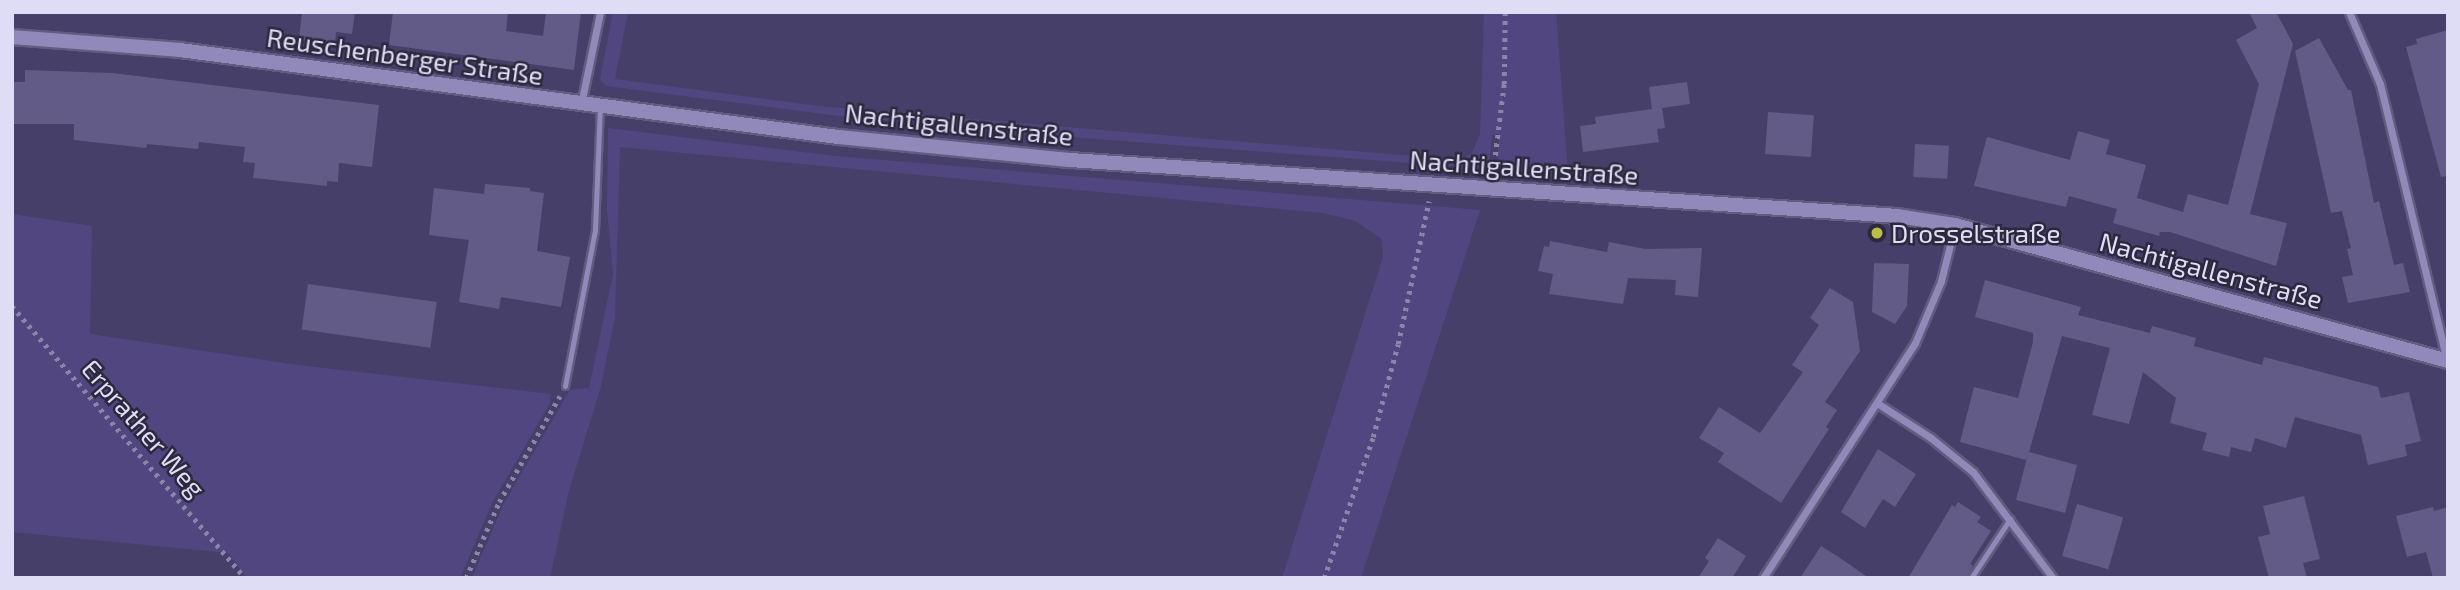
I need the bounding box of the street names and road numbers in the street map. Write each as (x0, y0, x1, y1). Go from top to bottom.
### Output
street label: Reuschenberger Straße (265, 21, 545, 91)
street label: Nachtigallenstraße (843, 97, 1075, 151)
street label: Nachtigallenstraße (1409, 143, 1639, 191)
street label: Nachtigallenstraße (2096, 225, 2326, 315)
street label: Erprather Weg (76, 353, 212, 503)

